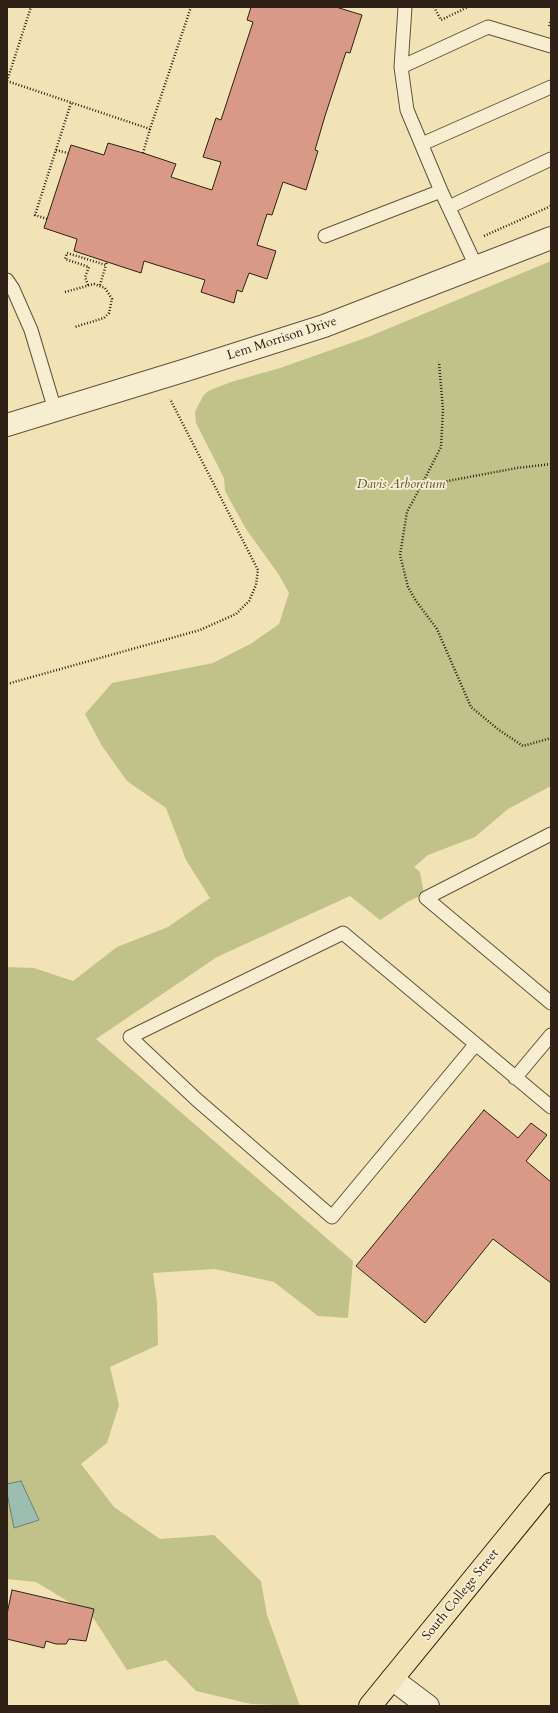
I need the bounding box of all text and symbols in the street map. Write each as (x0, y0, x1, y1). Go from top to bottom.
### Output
street label: Lem Morrison Drive (225, 314, 339, 364)
park label: Davis Arboretum (357, 477, 445, 493)
street label: South College Street (419, 1546, 503, 1644)

